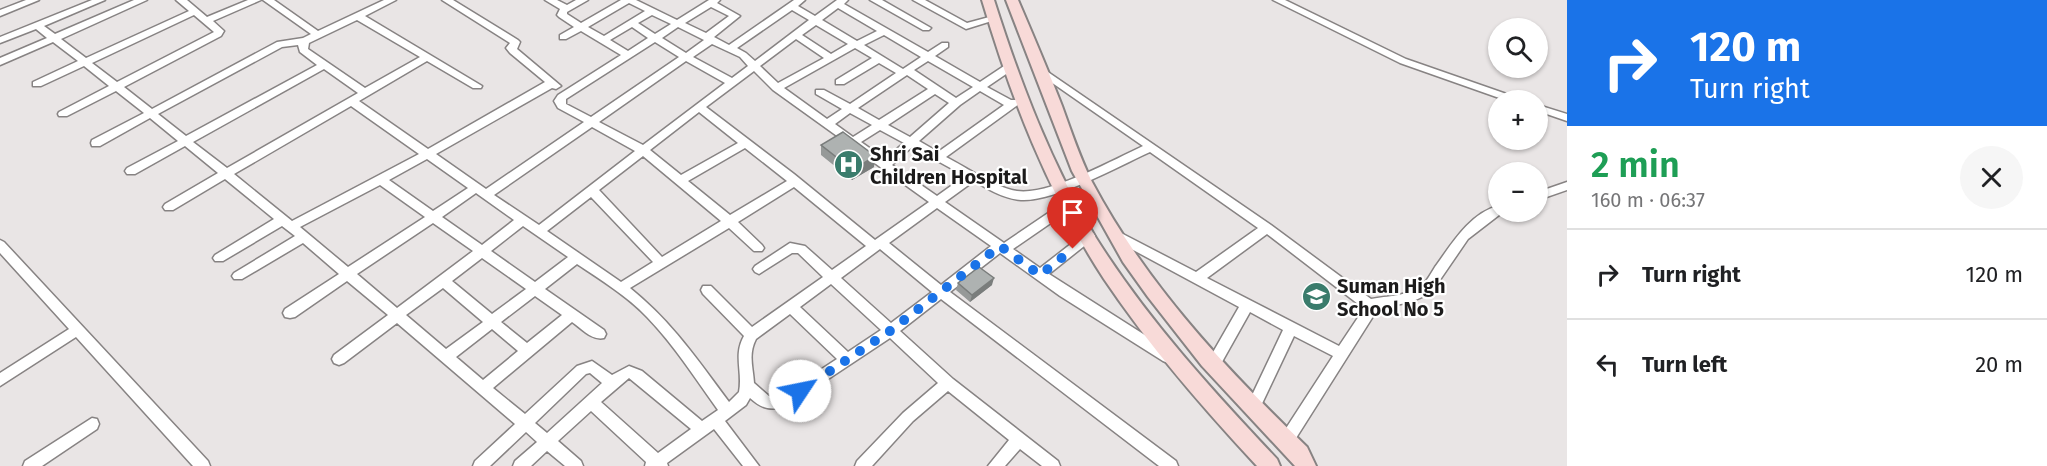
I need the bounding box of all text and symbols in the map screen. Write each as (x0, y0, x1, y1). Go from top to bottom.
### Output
map controls (1488, 18, 1548, 222)
button: search (1488, 18, 1548, 78)
text: 120 m (1690, 22, 1801, 72)
icon: right (1591, 24, 1669, 102)
text: Turn right (1690, 73, 1810, 105)
button: + (1488, 90, 1548, 150)
place label: Shri Sai Children Hospital (870, 142, 1028, 189)
text: 2 min (1591, 143, 1680, 187)
button: close (1960, 146, 2023, 209)
hospital icon: Shri Sai Children Hospital (833, 149, 865, 181)
button: − (1488, 162, 1548, 222)
pin (1047, 187, 1098, 249)
text: 160 m · 06:37 (1591, 188, 1705, 212)
icon: arrive (1056, 196, 1089, 229)
icon: right (1591, 258, 1624, 291)
text: Turn right (1642, 261, 1741, 288)
text: 120 m (1966, 261, 2023, 288)
place label: Suman High School No 5 (1337, 274, 1446, 321)
school or university icon: Suman High School No 5 (1300, 281, 1332, 313)
icon: left (1591, 348, 1624, 381)
text: Turn left (1642, 351, 1727, 378)
text: 20 m (1975, 351, 2023, 378)
position arrow (768, 359, 832, 423)

